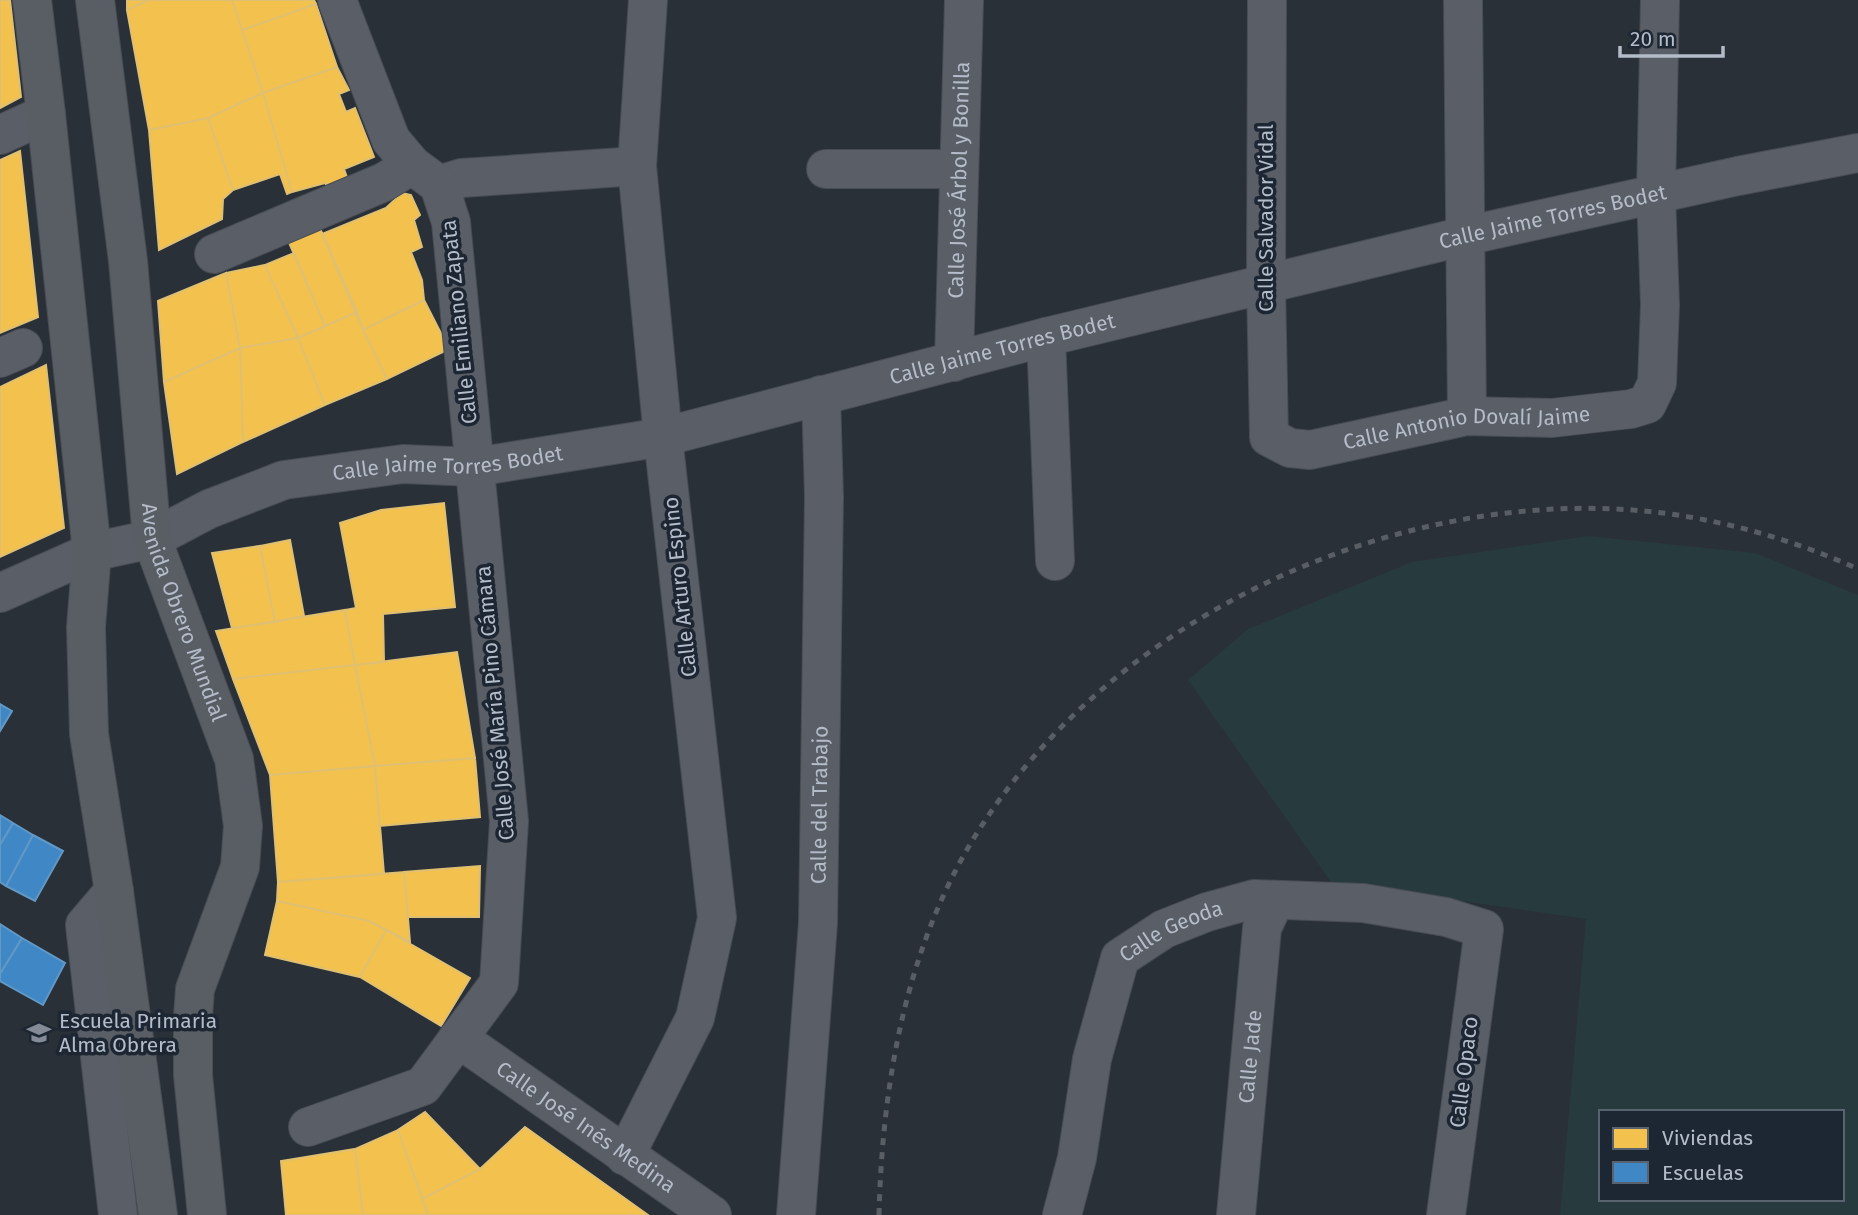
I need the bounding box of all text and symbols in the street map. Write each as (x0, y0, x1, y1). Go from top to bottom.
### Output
scale bar (1620, 14, 1723, 58)
text: 20 m (1630, 26, 1676, 52)
street label: Calle José Árbol y Bonilla (943, 61, 975, 299)
street label: Calle Salvador Vidal (1253, 124, 1279, 312)
street label: Calle Jaime Torres Bodet (1436, 179, 1669, 255)
street label: Calle Emiliano Zapata (435, 219, 483, 425)
street label: Calle Jaime Torres Bodet (887, 308, 1118, 390)
street label: Calle Antonio Dovalí Jaime (1341, 401, 1592, 455)
street label: Calle Jaime Torres Bodet (331, 440, 565, 486)
street label: Calle Arturo Espino (658, 496, 702, 678)
street label: Avenida Obrero Mundial (136, 502, 232, 725)
street label: Calle José María Pino Cámara (470, 565, 520, 841)
street label: Calle del Trabajo (806, 725, 834, 884)
street label: Calle Geoda (1114, 895, 1226, 968)
place label: Escuela Primaria Alma Obrera (59, 1008, 217, 1058)
street label: Calle Jade (1233, 1009, 1268, 1105)
street label: Calle Opaco (1444, 1015, 1484, 1129)
school or university icon: Escuela Primaria Alma Obrera (25, 1019, 53, 1047)
street label: Calle José Inés Medina (491, 1056, 681, 1199)
legend (1599, 1110, 1844, 1201)
text: Viviendas (1662, 1125, 1753, 1151)
text: Escuelas (1662, 1160, 1744, 1186)

